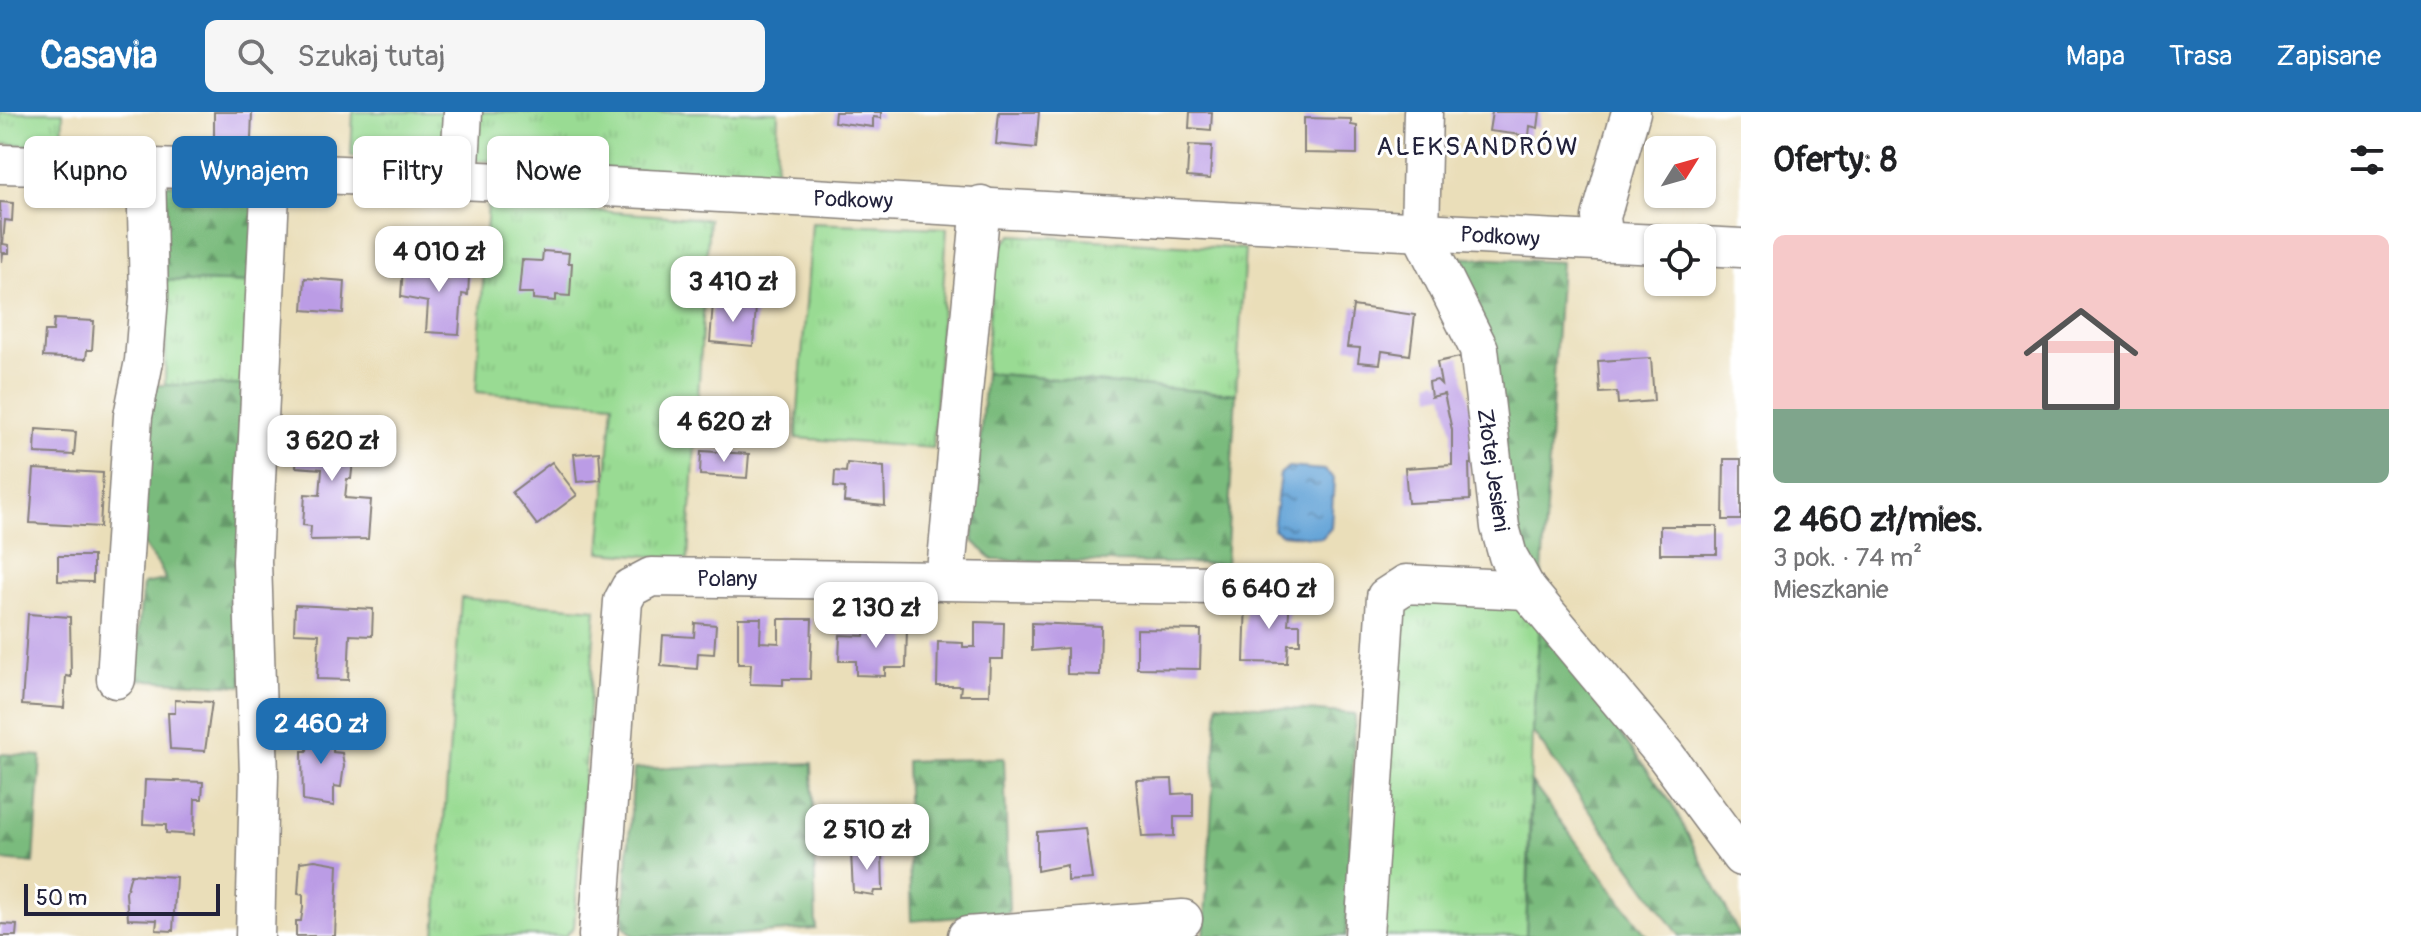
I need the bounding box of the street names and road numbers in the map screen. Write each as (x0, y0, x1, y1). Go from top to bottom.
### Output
street label: Podkowy (813, 185, 893, 215)
street label: Podkowy (1459, 220, 1541, 254)
street label: Złotej Jesieni (1471, 407, 1515, 533)
street label: Polany (697, 565, 757, 593)

